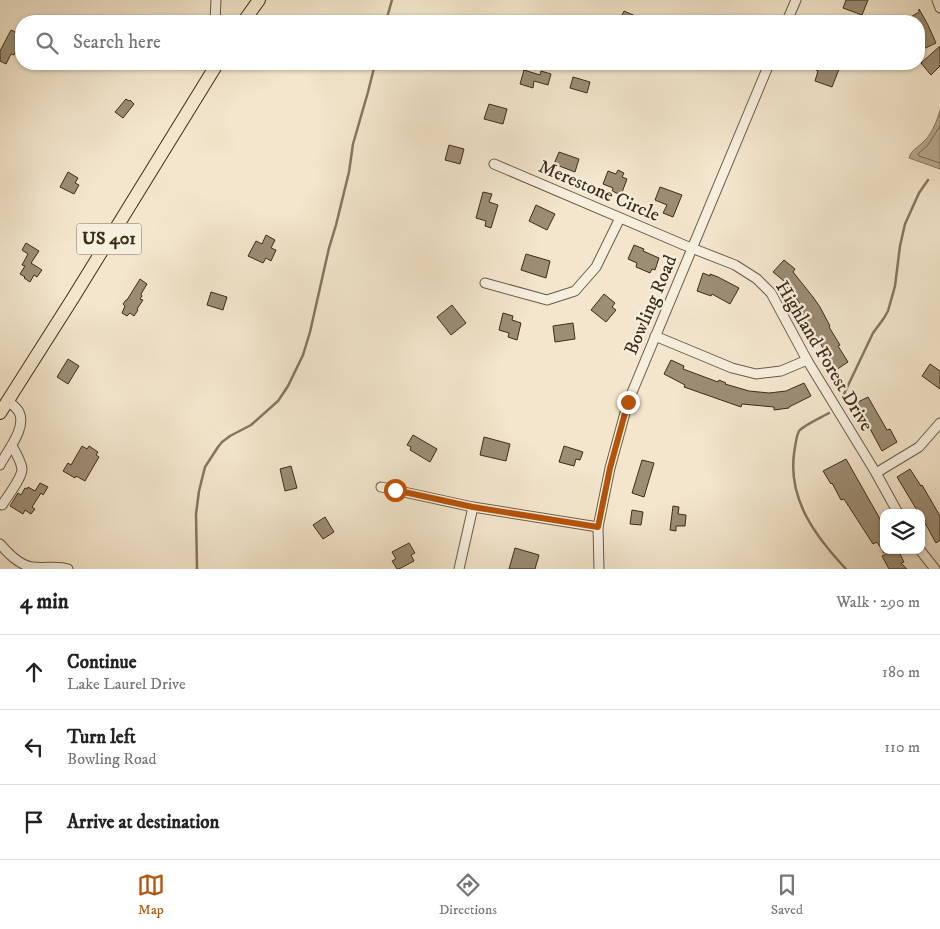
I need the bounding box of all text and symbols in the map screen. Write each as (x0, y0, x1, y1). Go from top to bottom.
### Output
search box (15, 15, 925, 70)
icon: search (33, 29, 61, 57)
text: Search here (73, 31, 161, 54)
street label: Merestone Circle (535, 155, 663, 227)
road number: US 401 (76, 223, 142, 254)
street label: Bowling Road (620, 251, 683, 358)
street label: Highland Forest Drive (770, 277, 878, 435)
route end (617, 391, 640, 414)
route start (384, 479, 407, 502)
map controls (880, 509, 925, 554)
button: layers (880, 509, 925, 554)
text: 4 min (20, 589, 69, 615)
text: Walk · 290 m (836, 592, 920, 612)
text: Continue (67, 651, 137, 674)
icon: ahead (20, 658, 48, 686)
text: 180 m (882, 662, 920, 682)
text: Lake Laurel Drive (67, 674, 186, 694)
text: Turn left (67, 726, 136, 749)
icon: left (20, 733, 48, 761)
text: 110 m (884, 737, 920, 757)
text: Bowling Road (67, 749, 156, 769)
icon: arrive (20, 808, 48, 836)
text: Arrive at destination (67, 811, 219, 834)
tab: Map (137, 871, 165, 919)
tab: Directions (439, 871, 497, 919)
tab: Saved (771, 871, 803, 919)

